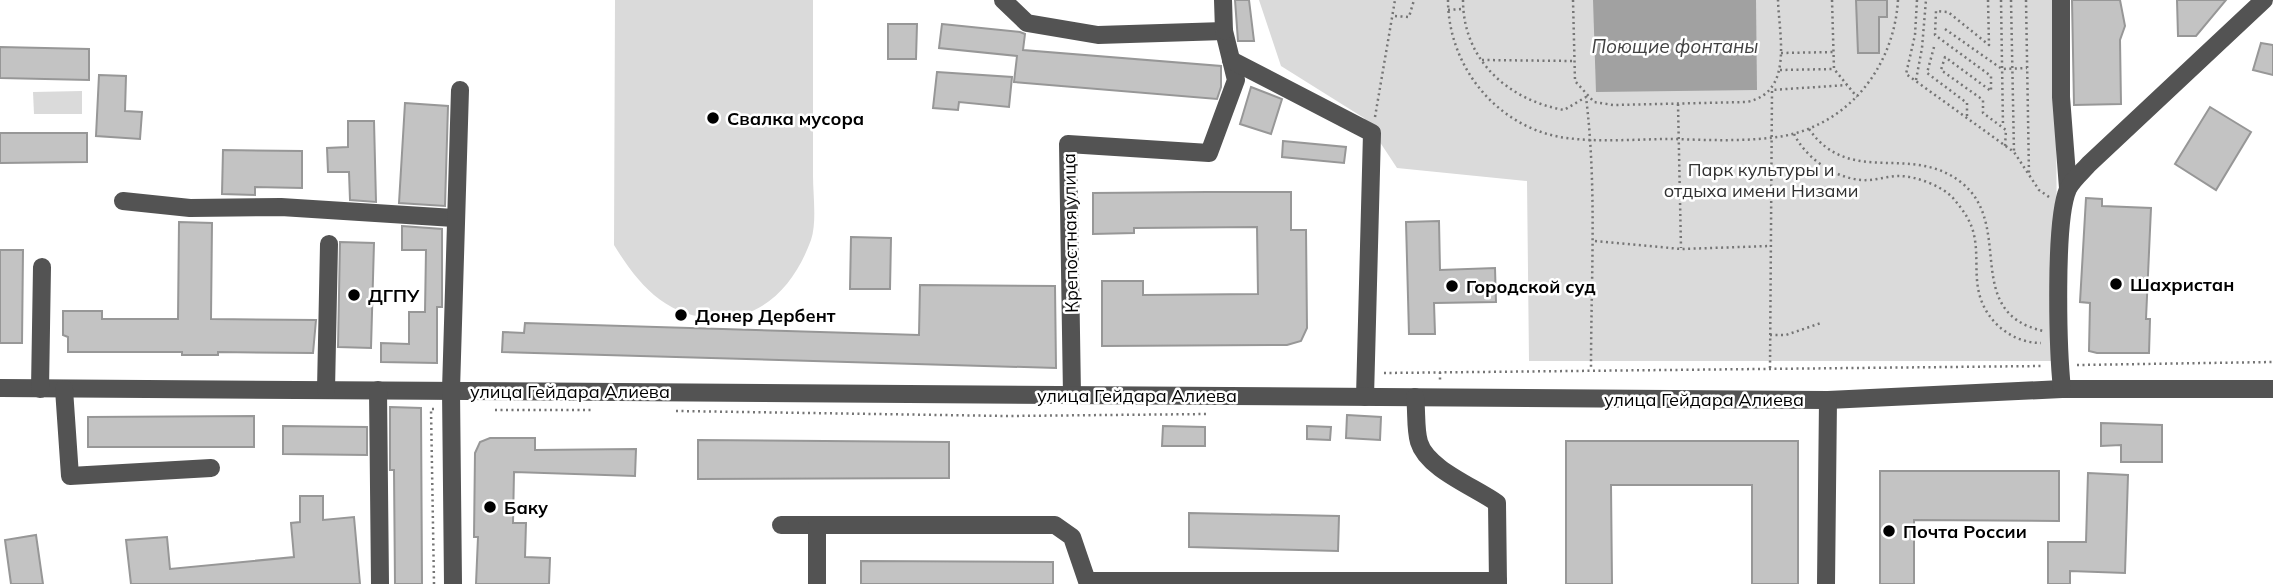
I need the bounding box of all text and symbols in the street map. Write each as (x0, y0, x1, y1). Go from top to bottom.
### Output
water label: Поющие фонтаны (1592, 34, 1759, 58)
place label: Свалка мусора (727, 107, 864, 130)
marker: Свалка мусора (705, 110, 721, 126)
street label: Крепостная улица (1057, 153, 1083, 313)
park label: Парк культуры и отдыха имени Низами (1664, 158, 1858, 202)
place label: Шахристан (2130, 273, 2234, 296)
place label: Городской суд (1466, 275, 1596, 298)
marker: Шахристан (2108, 276, 2124, 292)
marker: Городской суд (1444, 278, 1460, 294)
place label: ДГПУ (368, 284, 420, 307)
marker: ДГПУ (346, 287, 362, 303)
place label: Донер Дербент (695, 304, 836, 327)
marker: Донер Дербент (673, 307, 689, 323)
street label: улица Гейдара Алиева (470, 380, 670, 403)
street label: улица Гейдара Алиева (1037, 384, 1237, 407)
street label: улица Гейдара Алиева (1604, 388, 1804, 411)
place label: Баку (504, 496, 548, 519)
marker: Баку (482, 499, 498, 515)
place label: Почта России (1903, 520, 2027, 543)
marker: Почта России (1881, 523, 1897, 539)

